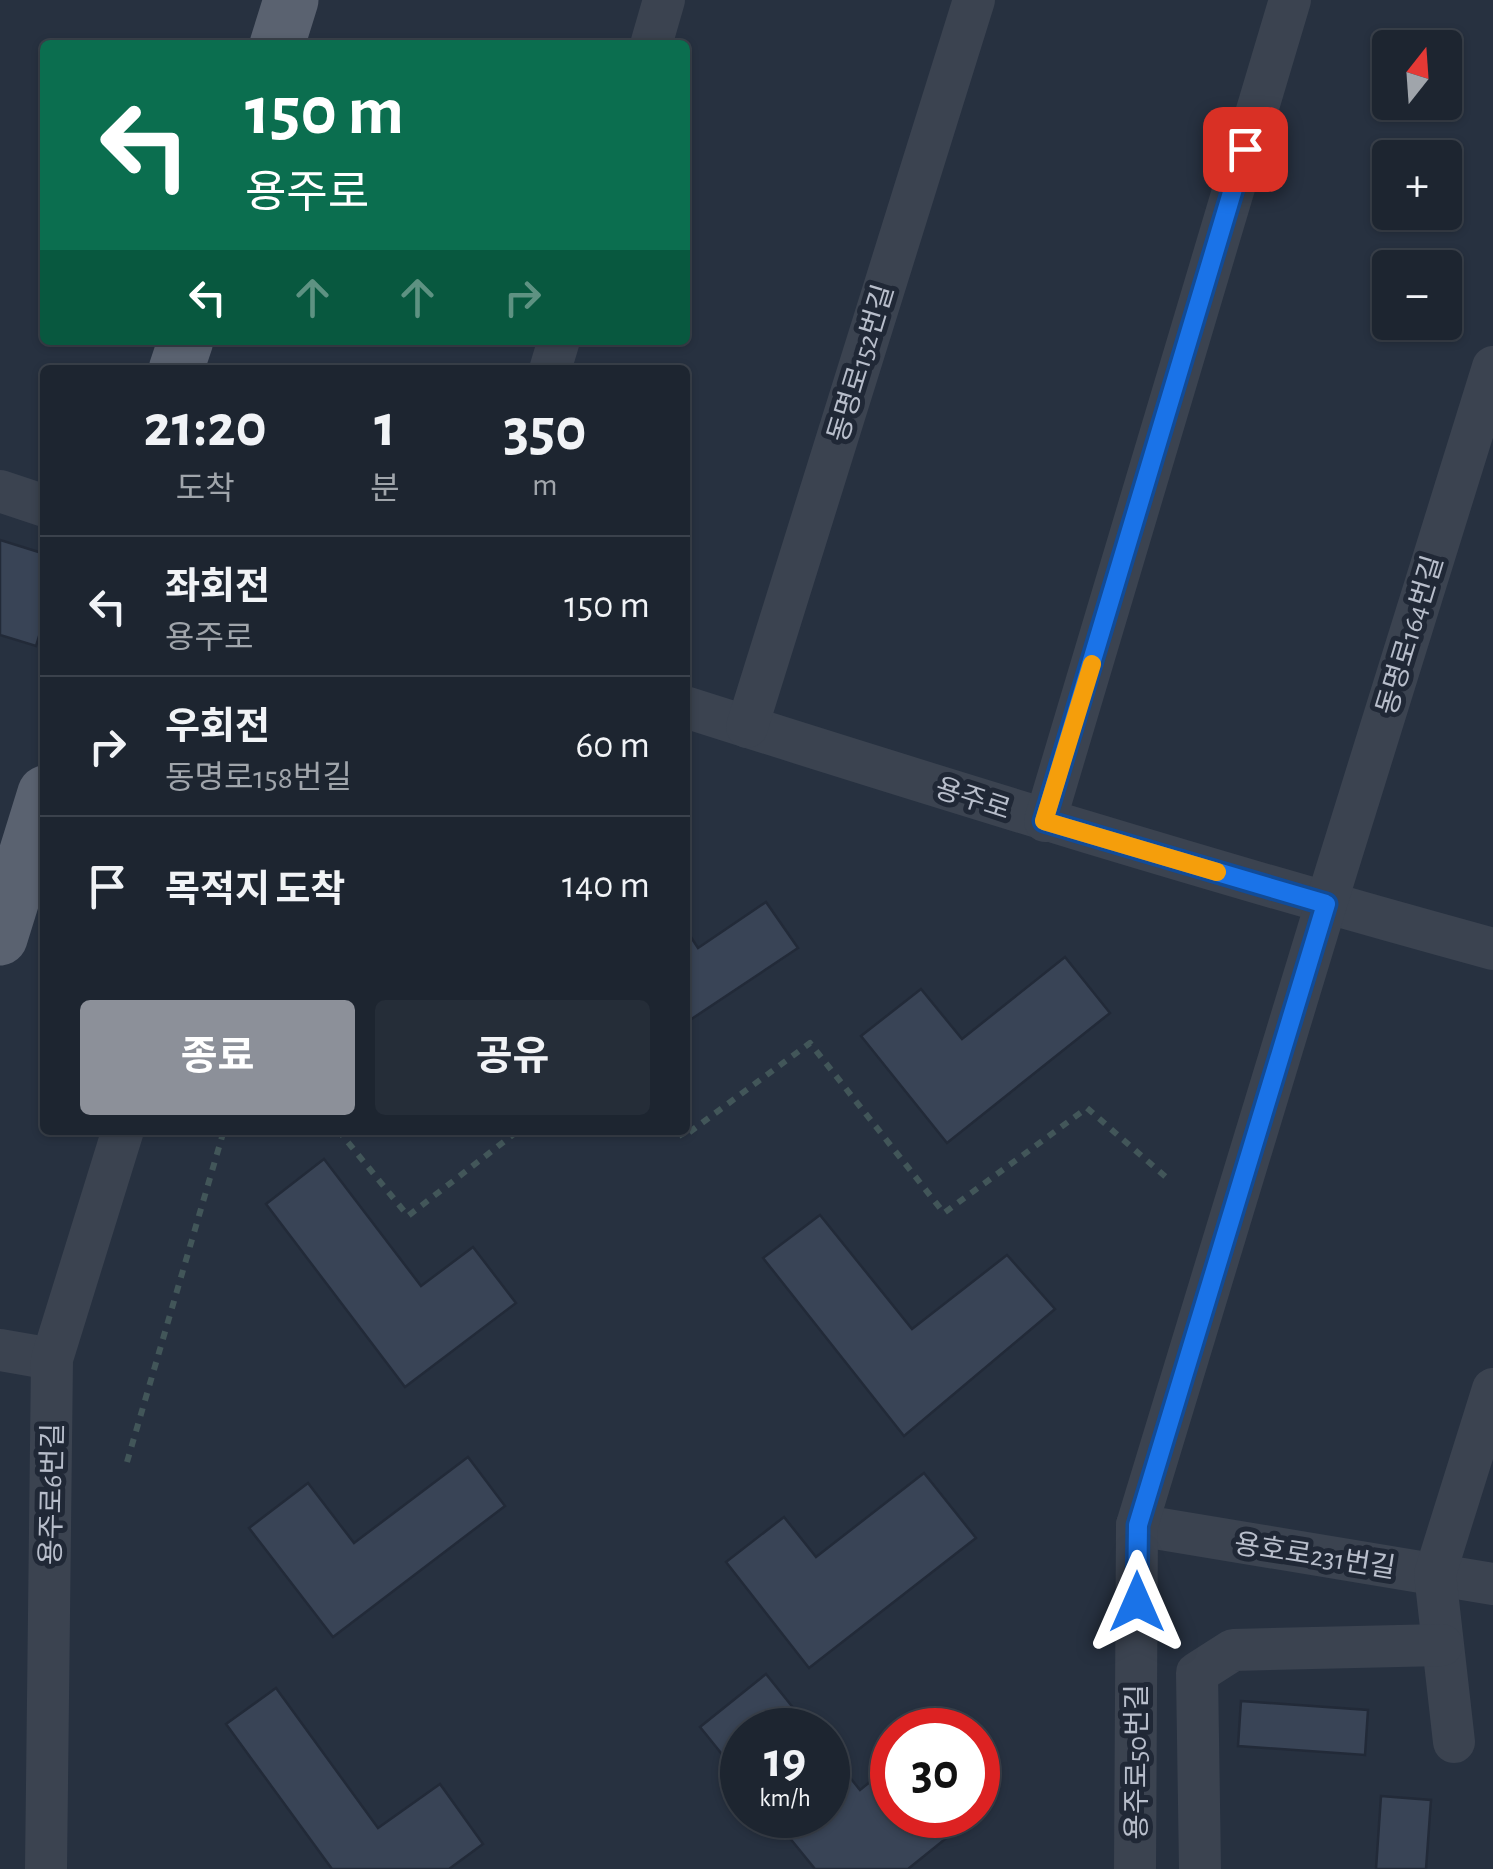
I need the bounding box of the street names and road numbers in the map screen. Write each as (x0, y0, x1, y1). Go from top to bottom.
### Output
street label: 동명로152번길 (823, 281, 899, 446)
street label: 동명로164번길 (1371, 552, 1448, 719)
street label: 용주로 (931, 774, 1014, 825)
street label: 용주로6번길 (36, 1423, 68, 1565)
street label: 용호로231번길 (1232, 1528, 1398, 1584)
street label: 용주로50번길 (1122, 1684, 1152, 1840)

